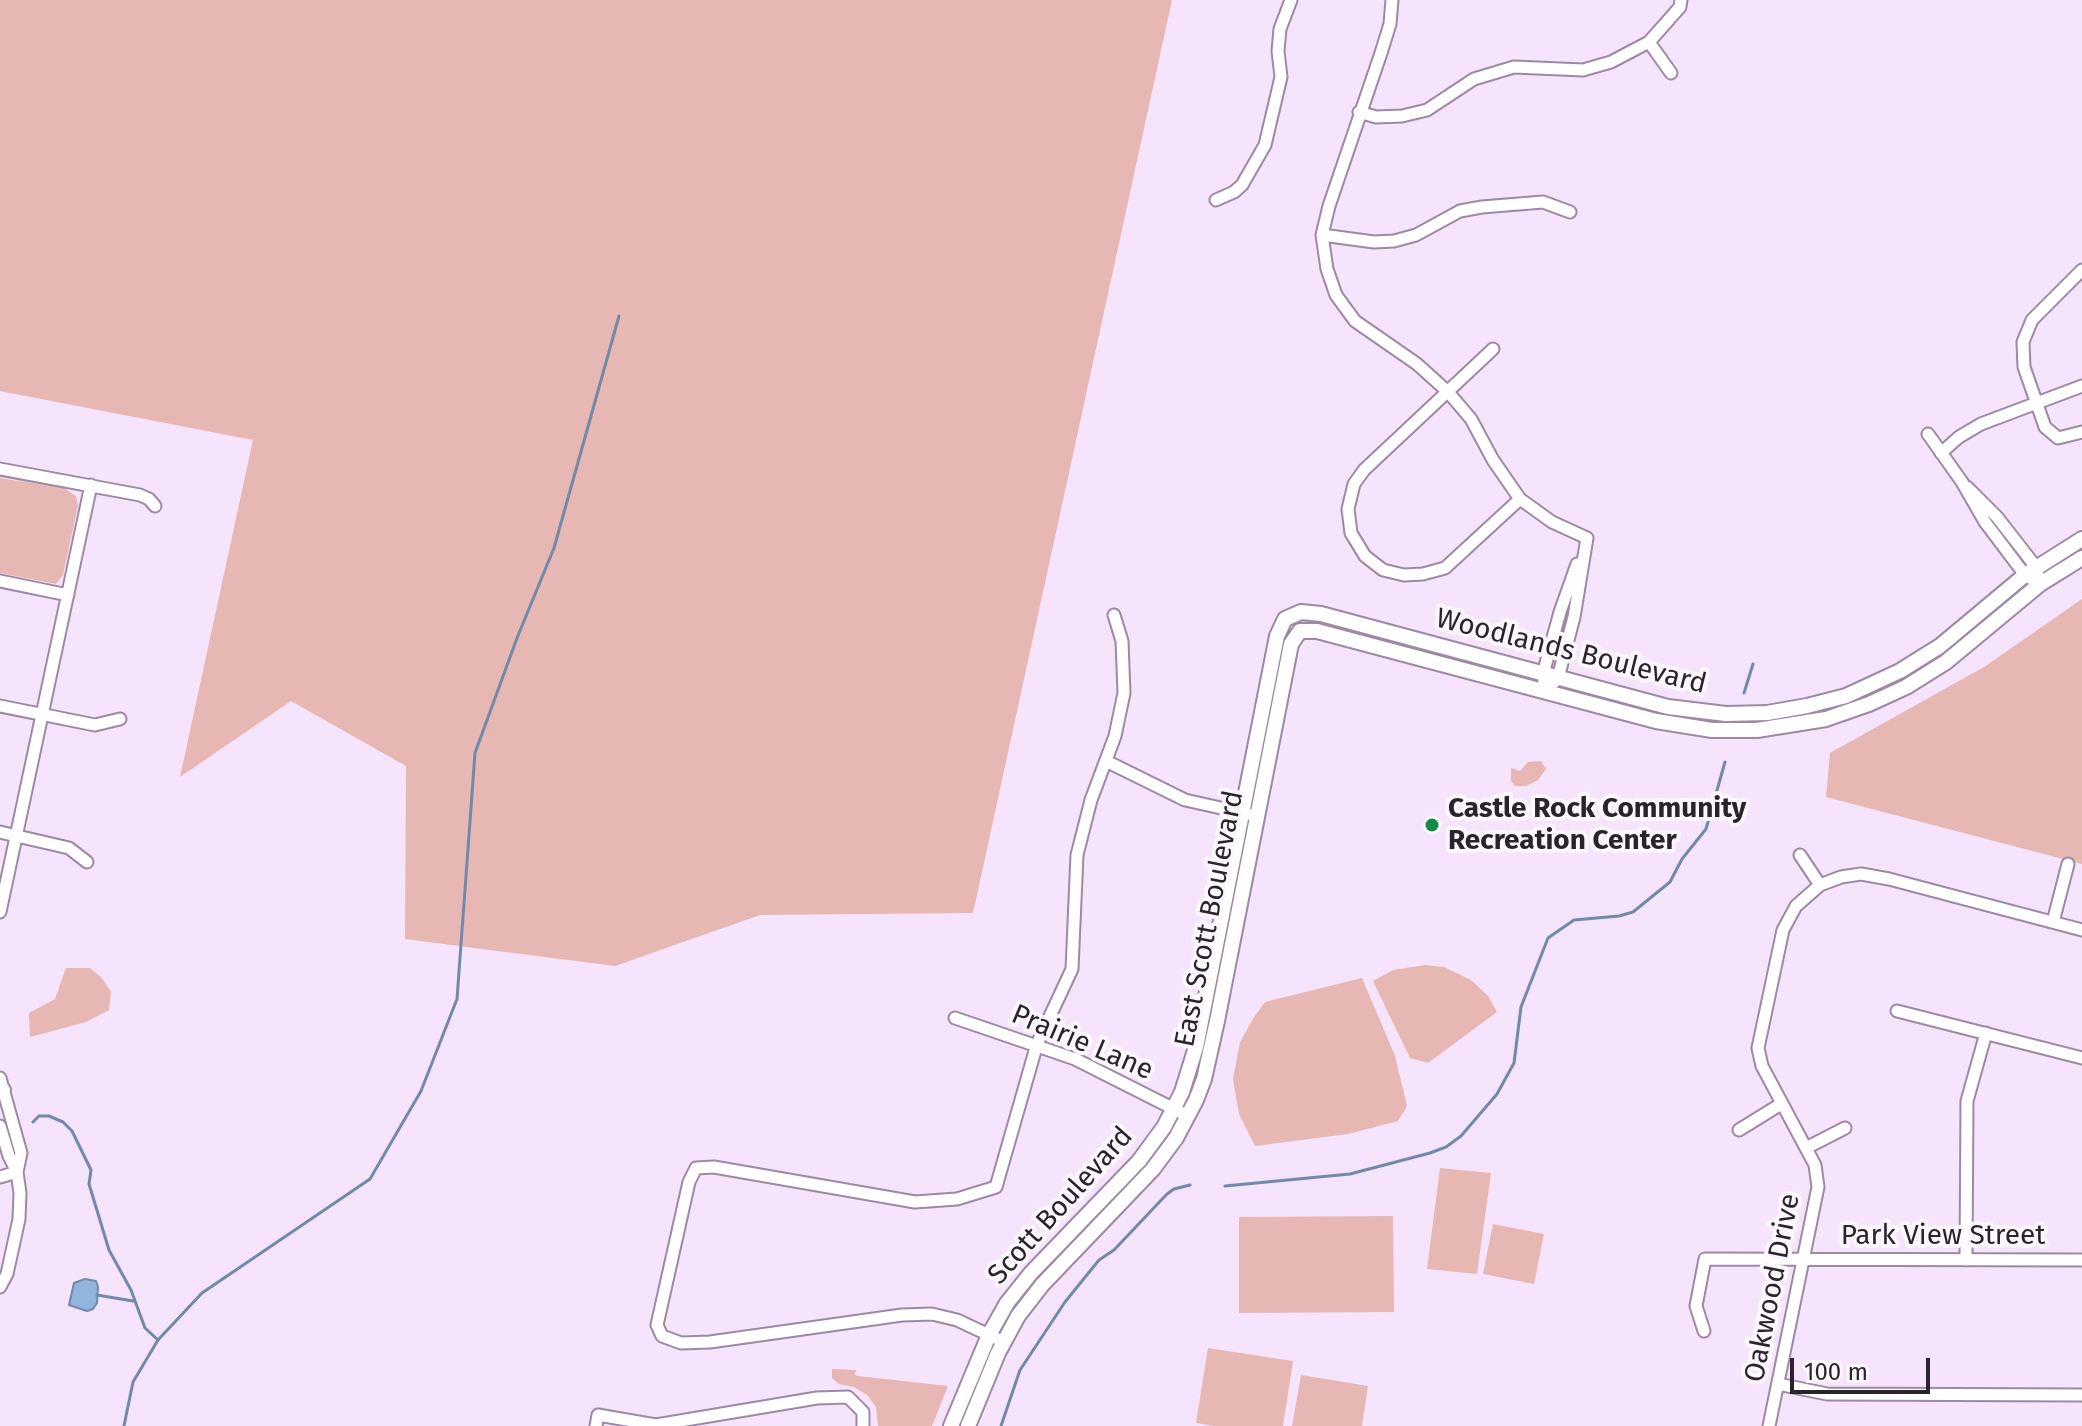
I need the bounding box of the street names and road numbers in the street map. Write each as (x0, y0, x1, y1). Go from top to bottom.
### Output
street label: Woodlands Boulevard (1432, 602, 1710, 702)
street label: East Scott Boulevard (1169, 788, 1251, 1050)
street label: Prairie Lane (1006, 998, 1158, 1088)
street label: Scott Boulevard (982, 1120, 1140, 1292)
street label: Oakwood Drive (1738, 1191, 1808, 1385)
street label: Park View Street (1841, 1219, 2045, 1253)

